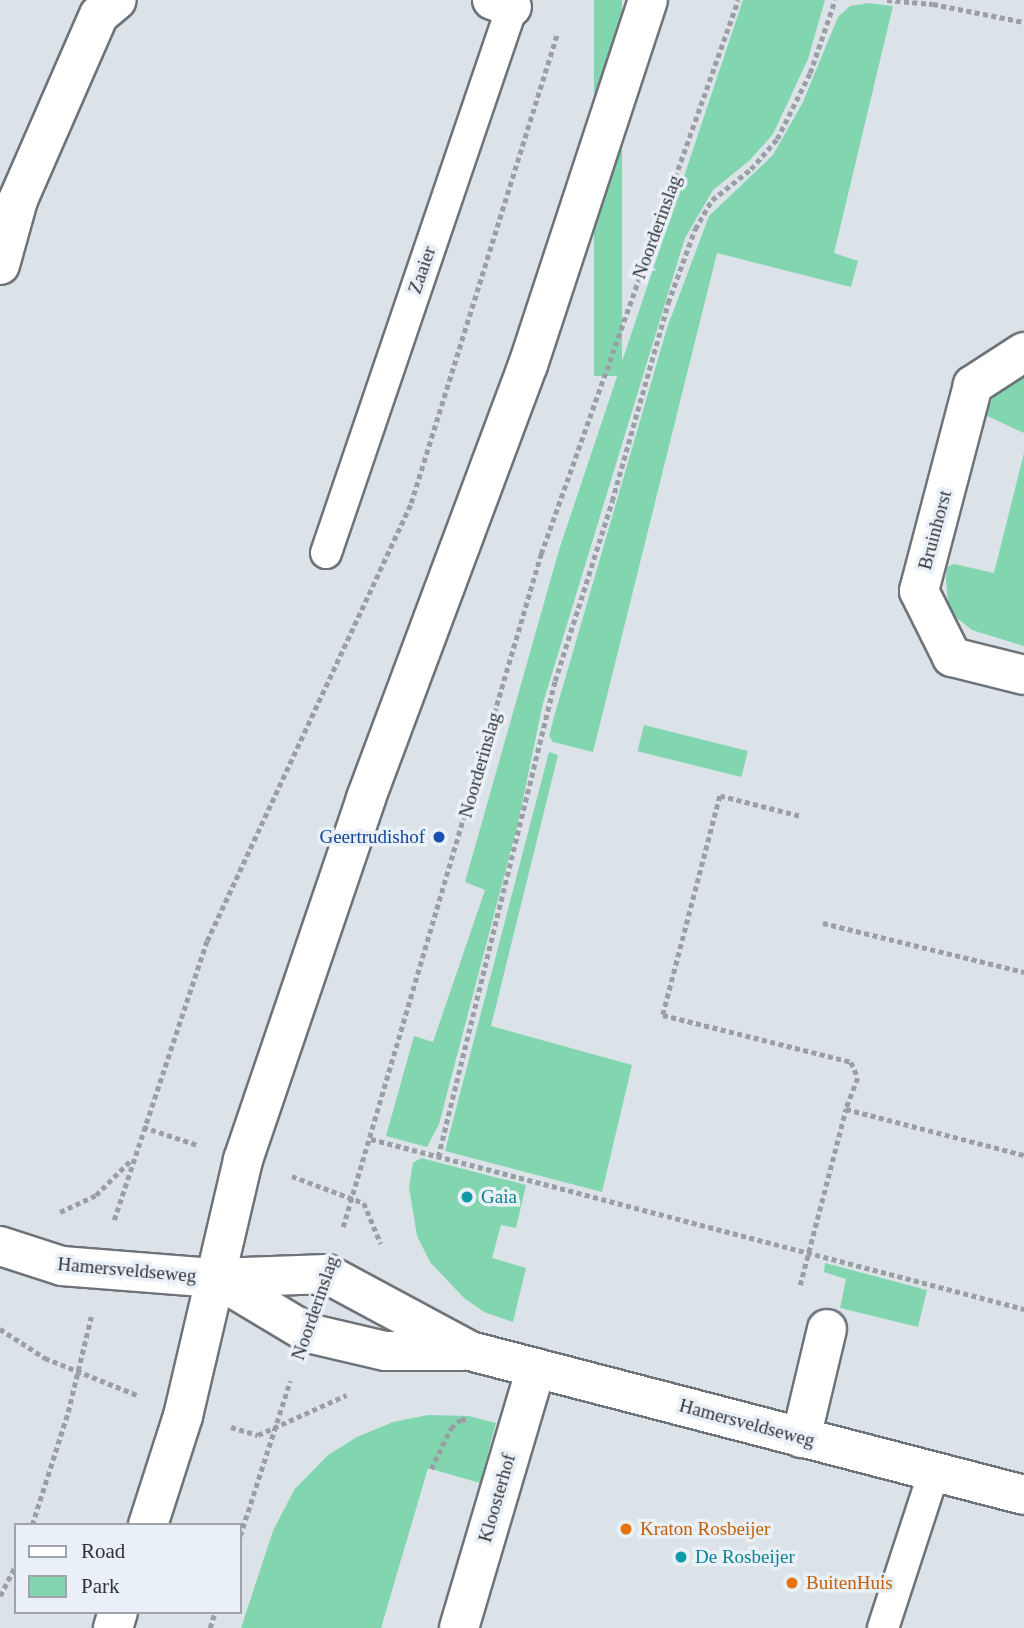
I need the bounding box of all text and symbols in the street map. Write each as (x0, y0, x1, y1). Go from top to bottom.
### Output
street label: Noorderinslag (628, 172, 686, 282)
street label: Zaaier (403, 243, 441, 297)
street label: Bruinhorst (913, 488, 957, 572)
street label: Noorderinslag (454, 710, 506, 820)
place label: Geertrudishof (319, 826, 425, 848)
marker: Geertrudishof (431, 829, 447, 845)
place label: Gaia (481, 1186, 517, 1208)
marker: Gaia (459, 1189, 475, 1205)
street label: Hamersveldseweg (57, 1253, 197, 1287)
street label: Noorderinslag (287, 1253, 343, 1363)
street label: Hamersveldseweg (677, 1394, 817, 1452)
street label: Kloosterhof (474, 1451, 520, 1545)
place label: Kraton Rosbeijer (640, 1518, 770, 1540)
marker: Kraton Rosbeijer (618, 1521, 634, 1537)
legend (14, 1523, 242, 1614)
text: Road (81, 1539, 125, 1563)
place label: De Rosbeijer (695, 1546, 795, 1568)
marker: De Rosbeijer (673, 1549, 689, 1565)
place label: BuitenHuis (806, 1572, 893, 1594)
text: Park (81, 1574, 120, 1598)
marker: BuitenHuis (784, 1575, 800, 1591)

